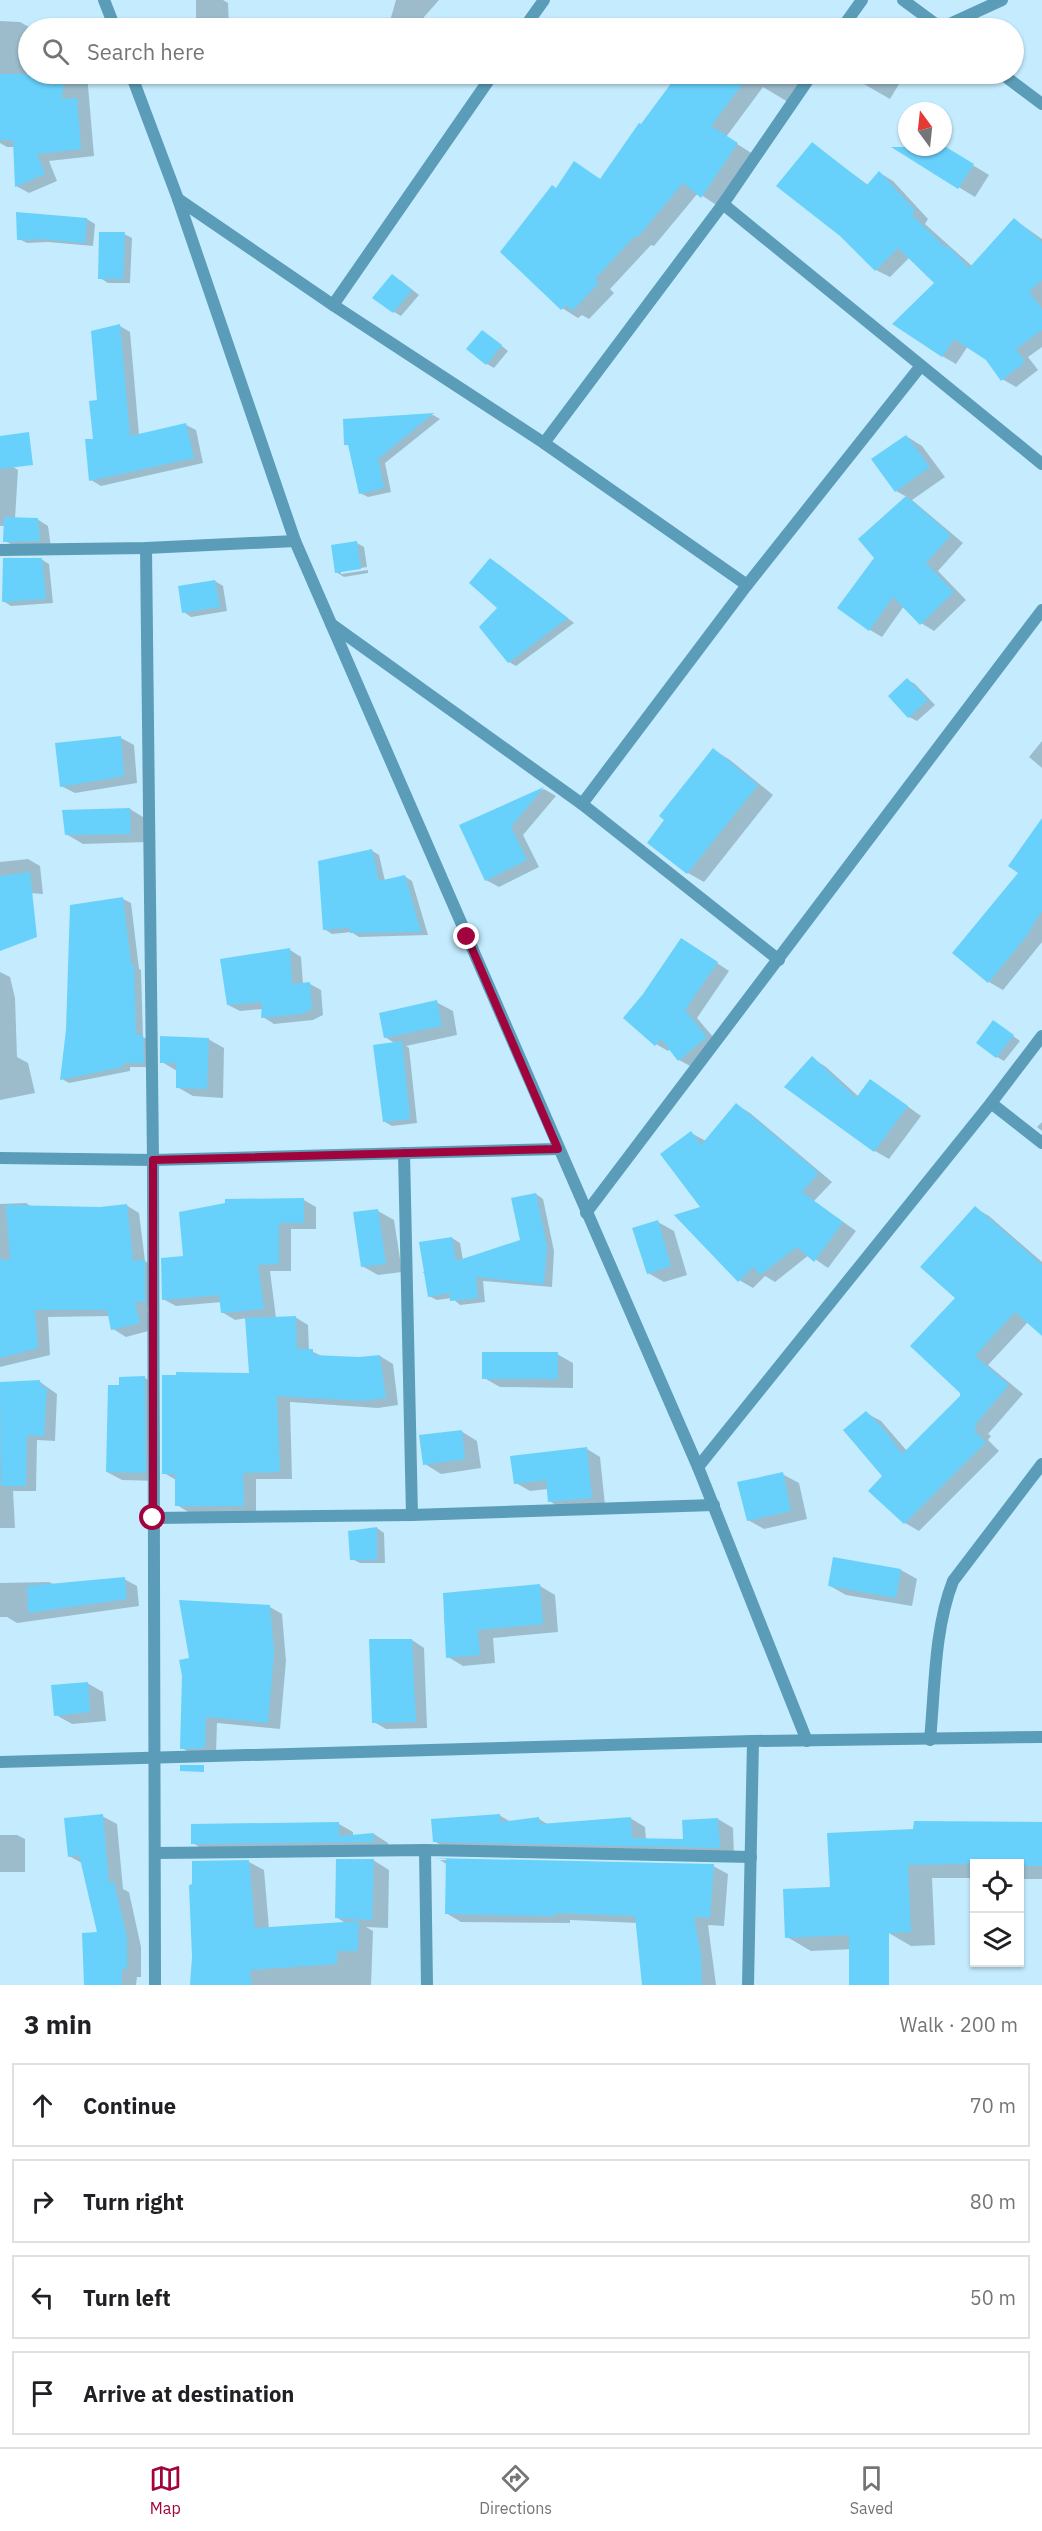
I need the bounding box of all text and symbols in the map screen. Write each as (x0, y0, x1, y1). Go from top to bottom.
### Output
search box (18, 18, 1024, 84)
icon: search (39, 35, 72, 68)
text: Search here (87, 37, 205, 66)
north arrow (898, 102, 952, 156)
route end (453, 923, 479, 949)
route start (139, 1504, 165, 1530)
map controls (970, 1859, 1024, 1967)
button: locate (970, 1859, 1024, 1913)
button: layers (970, 1913, 1024, 1967)
text: 3 min (24, 2007, 92, 2041)
text: Walk · 200 m (900, 2011, 1018, 2038)
icon: ahead (26, 2089, 59, 2122)
text: Continue (83, 2091, 176, 2120)
text: 70 m (970, 2092, 1016, 2119)
icon: right (26, 2185, 59, 2218)
text: Turn right (83, 2187, 184, 2216)
text: 80 m (970, 2188, 1016, 2215)
icon: left (26, 2281, 59, 2314)
text: Turn left (83, 2283, 171, 2312)
text: 50 m (970, 2284, 1016, 2311)
icon: arrive (26, 2377, 59, 2410)
text: Arrive at destination (83, 2379, 294, 2408)
tab: Map (149, 2462, 182, 2518)
tab: Directions (479, 2462, 552, 2518)
tab: Saved (850, 2462, 893, 2518)

